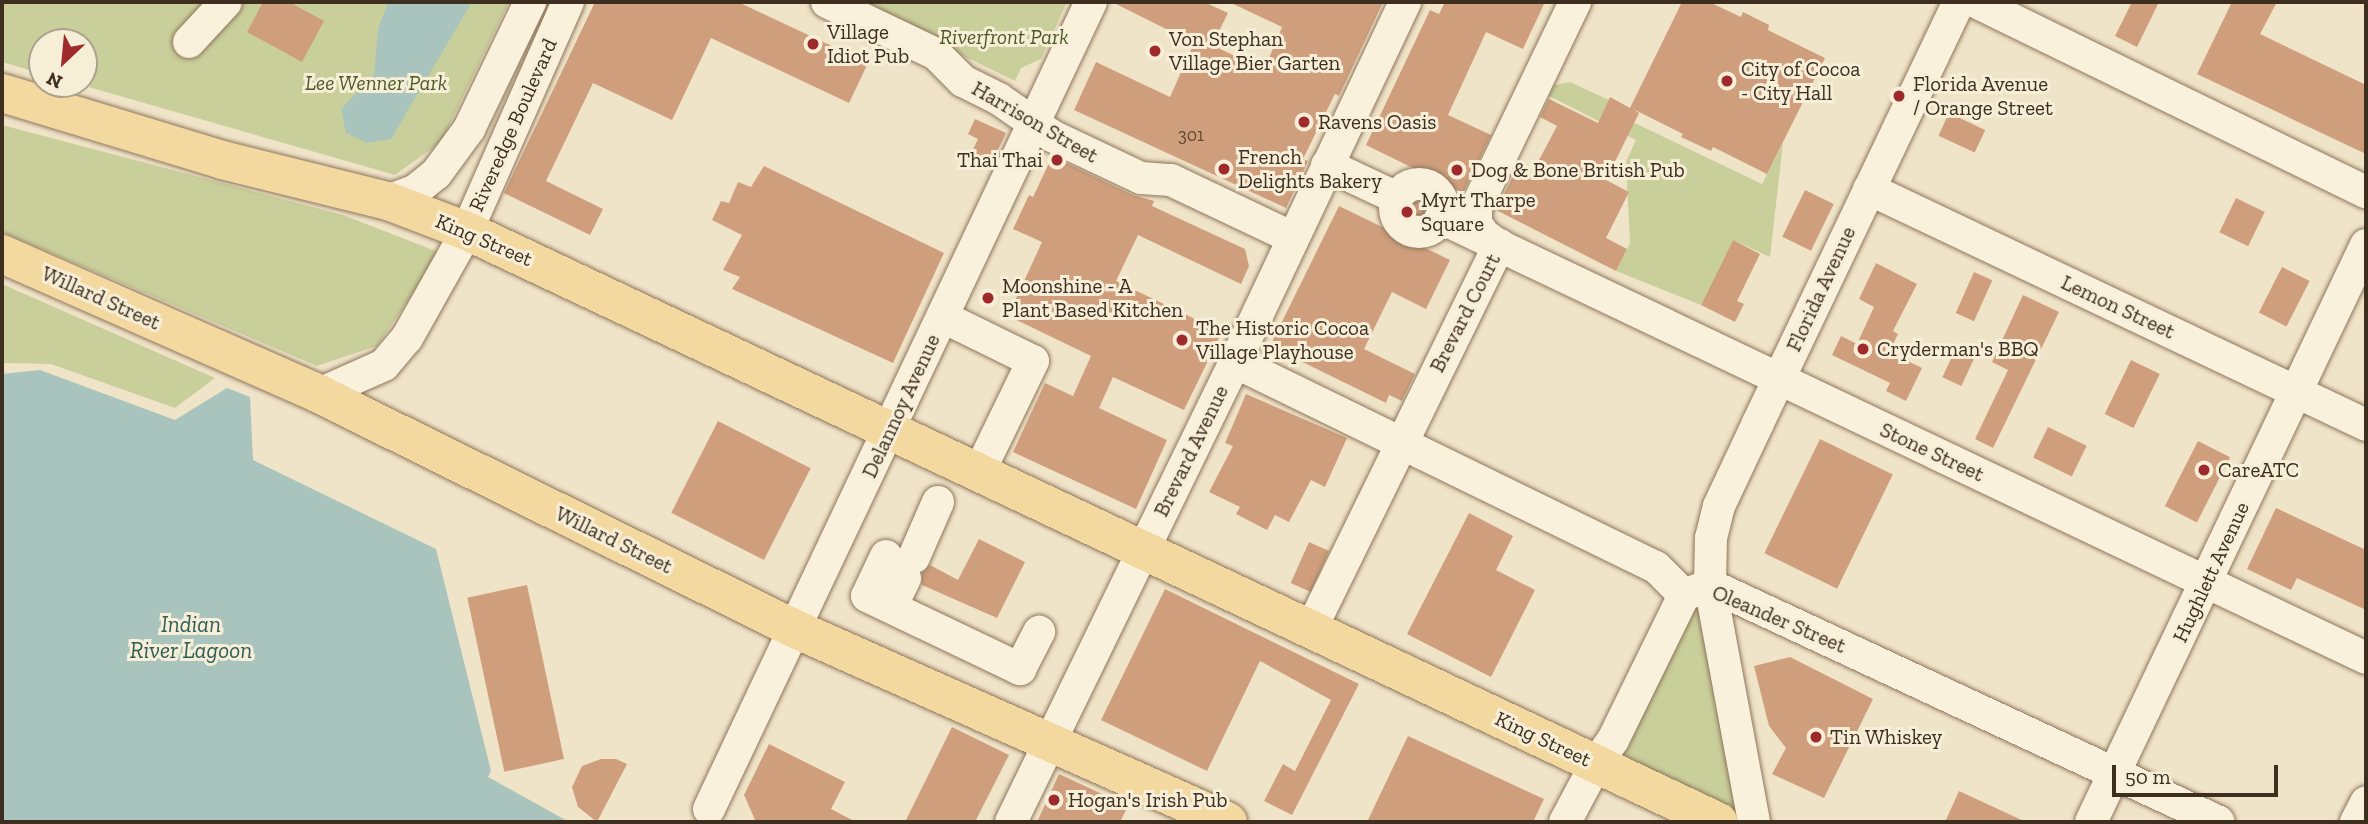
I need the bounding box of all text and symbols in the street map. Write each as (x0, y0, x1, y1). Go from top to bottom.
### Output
place label: Village Idiot Pub (827, 19, 909, 69)
park label: Riverfront Park (939, 24, 1069, 50)
place label: Von Stephan Village Bier Garten (1169, 26, 1341, 76)
north arrow (28, 28, 98, 98)
street label: Riveredge Boulevard (464, 35, 562, 215)
marker: Village Idiot Pub (805, 36, 821, 52)
marker: Von Stephan Village Bier Garten (1147, 43, 1163, 59)
place label: City of Cocoa - City Hall (1741, 56, 1861, 106)
text: N (43, 67, 66, 94)
park label: Lee Wenner Park (305, 70, 447, 96)
place label: Florida Avenue / Orange Street (1913, 71, 2053, 121)
marker: City of Cocoa - City Hall (1719, 73, 1735, 89)
street label: Harrison Street (967, 76, 1103, 168)
marker: Florida Avenue / Orange Street (1891, 88, 1907, 104)
place label: Ravens Oasis (1318, 109, 1436, 135)
marker: Ravens Oasis (1296, 114, 1312, 130)
house number: 301 (1178, 124, 1204, 146)
place label: French Delights Bakery (1238, 144, 1382, 194)
place label: Thai Thai (957, 147, 1043, 173)
marker: Thai Thai (1049, 152, 1065, 168)
place label: Dog & Bone British Pub (1471, 157, 1685, 183)
marker: French Delights Bakery (1216, 161, 1232, 177)
marker: Dog & Bone British Pub (1449, 162, 1465, 178)
place label: Myrt Tharpe Square (1421, 187, 1536, 237)
marker: Myrt Tharpe Square (1399, 204, 1415, 220)
street label: King Street (432, 208, 536, 272)
street label: Florida Avenue (1781, 222, 1861, 356)
street label: Brevard Court (1424, 250, 1506, 376)
street label: Willard Street (38, 261, 164, 335)
street label: Lemon Street (2057, 270, 2179, 344)
place label: Moonshine - A Plant Based Kitchen (1002, 273, 1183, 323)
marker: Moonshine - A Plant Based Kitchen (980, 290, 996, 306)
place label: The Historic Cocoa Village Playhouse (1196, 315, 1369, 365)
street label: Delannoy Avenue (856, 330, 946, 482)
marker: The Historic Cocoa Village Playhouse (1174, 332, 1190, 348)
place label: Cryderman's BBQ (1877, 336, 2039, 362)
marker: Cryderman's BBQ (1855, 341, 1871, 357)
street label: Brevard Avenue (1148, 381, 1234, 521)
street label: Stone Street (1876, 417, 1988, 487)
place label: CareATC (2218, 457, 2299, 483)
marker: CareATC (2196, 462, 2212, 478)
street label: Hughlett Avenue (2167, 497, 2255, 647)
street label: Willard Street (551, 501, 677, 579)
street label: Oleander Street (1708, 579, 1850, 659)
water label: Indian River Lagoon (130, 610, 252, 664)
street label: King Street (1491, 706, 1595, 772)
place label: Tin Whiskey (1830, 724, 1943, 750)
marker: Tin Whiskey (1808, 729, 1824, 745)
scale bar (2116, 750, 2282, 794)
text: 50 m (2125, 764, 2171, 789)
place label: Hogan's Irish Pub (1068, 787, 1228, 813)
marker: Hogan's Irish Pub (1046, 792, 1062, 808)

